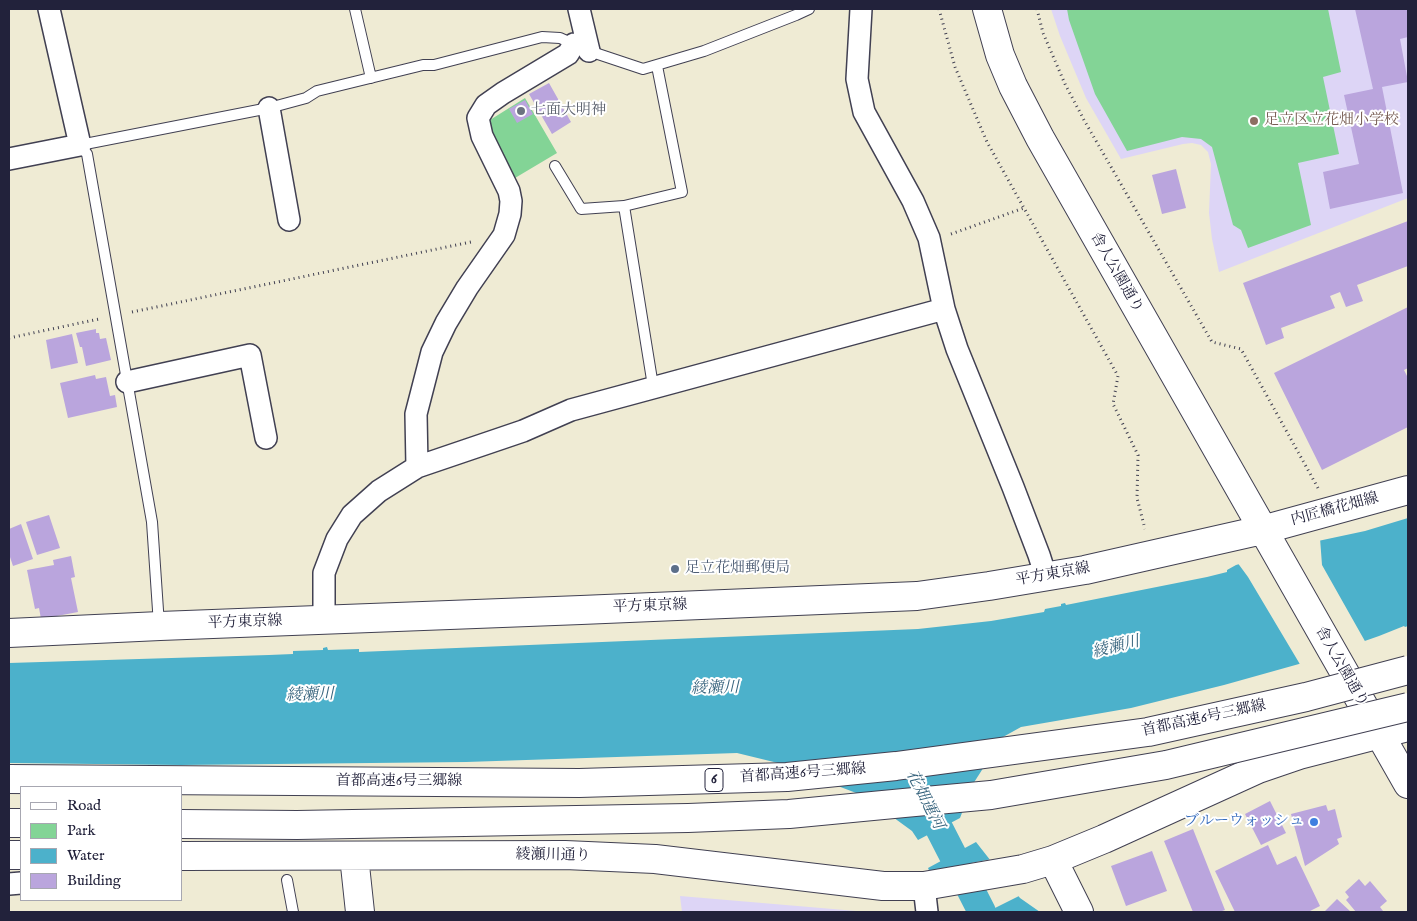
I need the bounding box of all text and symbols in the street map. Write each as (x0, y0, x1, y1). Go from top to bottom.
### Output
place label: 七面大明神 (531, 102, 606, 120)
marker: 七面大明神 (515, 105, 527, 117)
place label: 足立区立花畑小学校 (1264, 112, 1399, 130)
marker: 足立区立花畑小学校 (1248, 115, 1260, 127)
street label: 舎人公園通り (1086, 230, 1146, 316)
street label: 内匠橋花畑線 (1289, 490, 1381, 530)
place label: 足立花畑郵便局 (685, 560, 790, 578)
street label: 平方東京線 (1015, 560, 1091, 590)
marker: 足立花畑郵便局 (669, 563, 681, 575)
street label: 平方東京線 (612, 597, 688, 617)
street label: 平方東京線 (207, 613, 283, 633)
street label: 舎人公園通り (1311, 624, 1371, 710)
water label: 綾瀬川 (1090, 633, 1142, 663)
water label: 綾瀬川 (691, 679, 739, 699)
water label: 綾瀬川 (286, 686, 334, 706)
street label: 首都高速6号三郷線 (1140, 697, 1268, 741)
street label: 首都高速6号三郷線 (739, 761, 867, 787)
water label: 花畑運河 (901, 767, 947, 833)
road number: 6 (705, 768, 723, 792)
street label: 首都高速6号三郷線 (336, 773, 462, 791)
legend (20, 786, 182, 901)
text: Road (67, 796, 101, 815)
place label: ブルーウォッシュ (1184, 813, 1304, 831)
marker: ブルーウォッシュ (1308, 816, 1320, 828)
text: Park (67, 821, 96, 840)
text: Water (67, 846, 104, 865)
street label: 綾瀬川通り (515, 846, 591, 866)
text: Building (67, 871, 121, 890)

